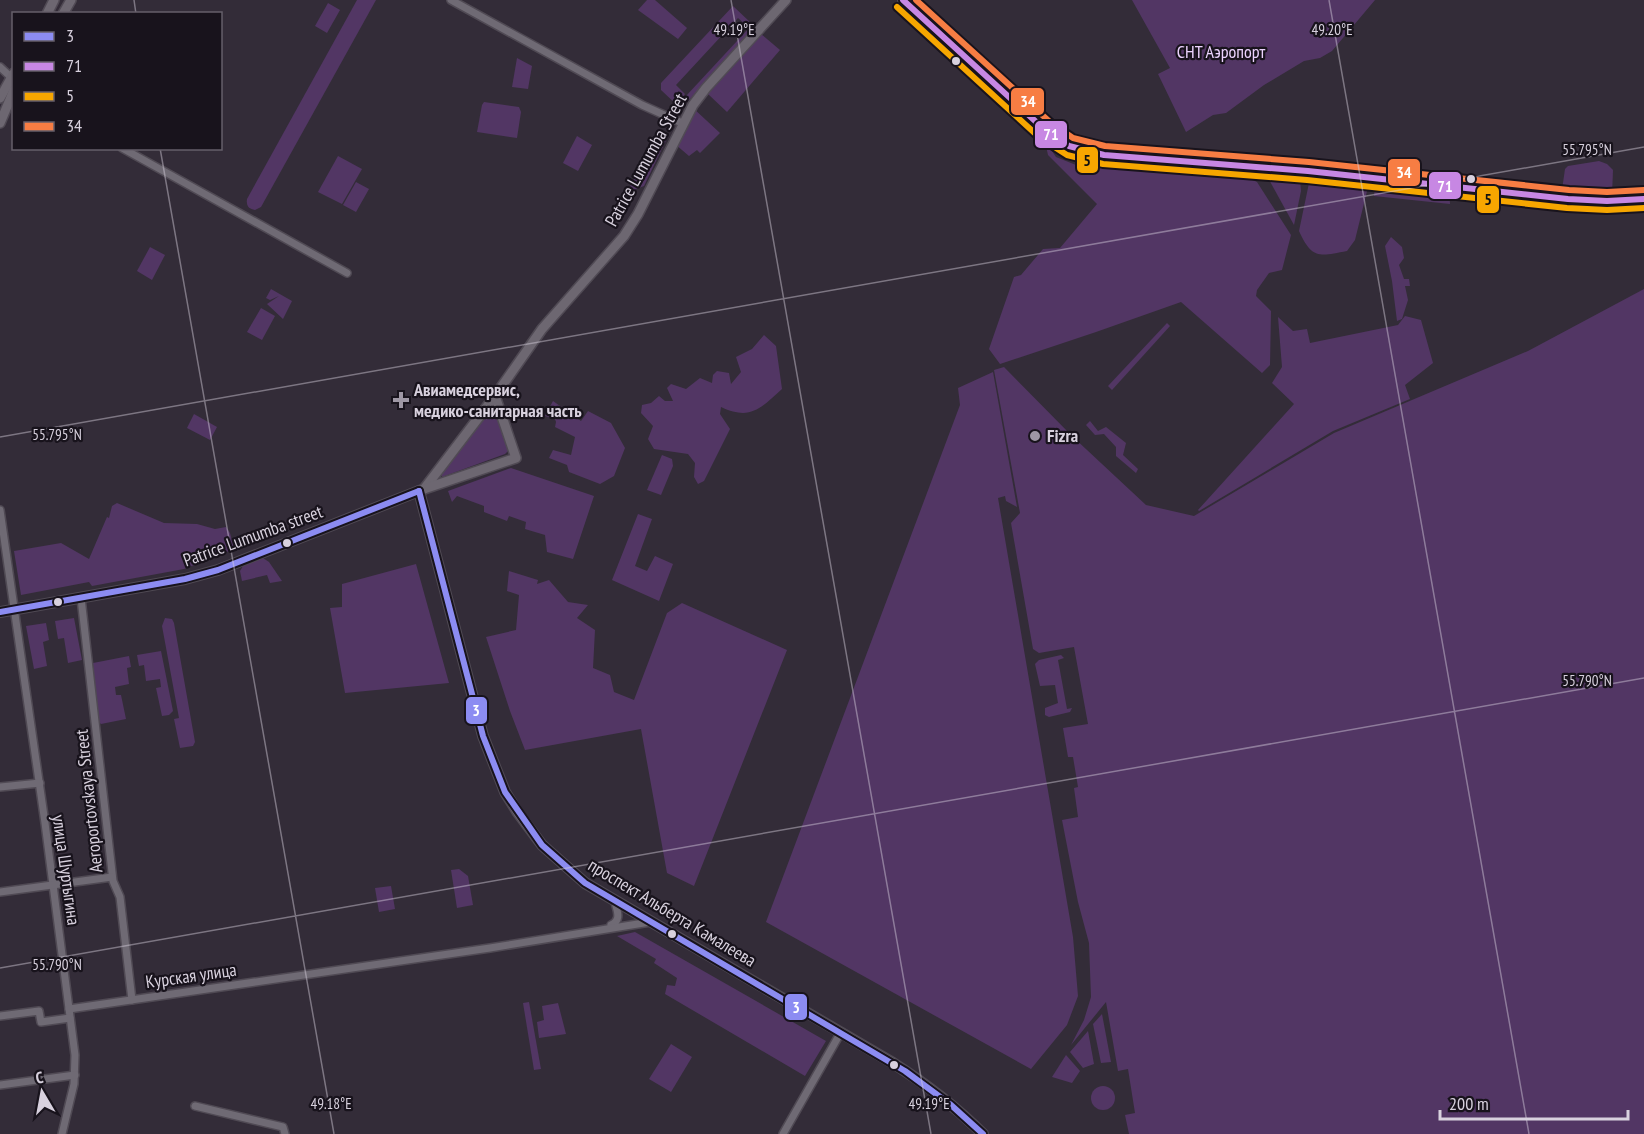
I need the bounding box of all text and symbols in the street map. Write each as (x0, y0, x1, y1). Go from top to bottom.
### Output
legend (12, 12, 222, 150)
text: 49.19°E (713, 20, 755, 39)
text: 49.20°E (1311, 20, 1353, 39)
text: 3 (66, 24, 74, 47)
park label: СНТ Аэропорт (1177, 40, 1265, 63)
text: 71 (66, 54, 82, 77)
unlabelled marker (950, 55, 962, 67)
text: 5 (66, 84, 74, 107)
line badge: 34 (1010, 87, 1045, 116)
street label: Patrice Lumumba Street (600, 89, 692, 230)
text: 34 (1020, 91, 1036, 111)
text: 34 (66, 114, 82, 137)
line badge: 71 (1034, 120, 1068, 149)
text: 71 (1043, 124, 1059, 144)
text: 55.795°N (1562, 140, 1612, 159)
line badge: 5 (1076, 146, 1099, 174)
text: 5 (1083, 150, 1091, 170)
line badge: 34 (1387, 158, 1421, 187)
text: 34 (1396, 162, 1412, 182)
line badge: 71 (1428, 171, 1462, 200)
unlabelled marker (1465, 173, 1477, 185)
text: 71 (1437, 176, 1453, 196)
line badge: 5 (1476, 185, 1500, 214)
text: 5 (1484, 189, 1492, 209)
place label: Авиамедсервис, медико-санитарная часть (413, 378, 582, 422)
marker: Авиамедсервис, медико-санитарная часть (392, 391, 410, 409)
place label: Fizra (1047, 424, 1078, 447)
text: 55.795°N (32, 425, 82, 444)
marker: Fizra (1028, 429, 1042, 443)
street label: Patrice Lumumba street (180, 500, 326, 571)
unlabelled marker (281, 537, 293, 549)
unlabelled marker (52, 596, 64, 608)
text: 55.790°N (1562, 671, 1612, 690)
line badge: 3 (465, 696, 488, 725)
text: 3 (472, 700, 480, 720)
street label: Aeroportovskaya Street (70, 728, 107, 874)
street label: улица Шуртыгина (47, 813, 86, 927)
street label: проспект Альберта Камалеева (584, 853, 760, 972)
unlabelled marker (666, 928, 678, 940)
text: 55.790°N (32, 955, 82, 974)
street label: Курская улица (144, 958, 238, 993)
line badge: 3 (784, 993, 808, 1021)
text: 3 (792, 997, 800, 1017)
unlabelled marker (888, 1059, 900, 1071)
north arrow (12, 1062, 72, 1122)
text: С (34, 1067, 45, 1088)
scale bar (1440, 1083, 1628, 1121)
text: 200 m (1449, 1092, 1489, 1115)
text: 49.18°E (310, 1094, 352, 1113)
text: 49.19°E (908, 1094, 950, 1113)

